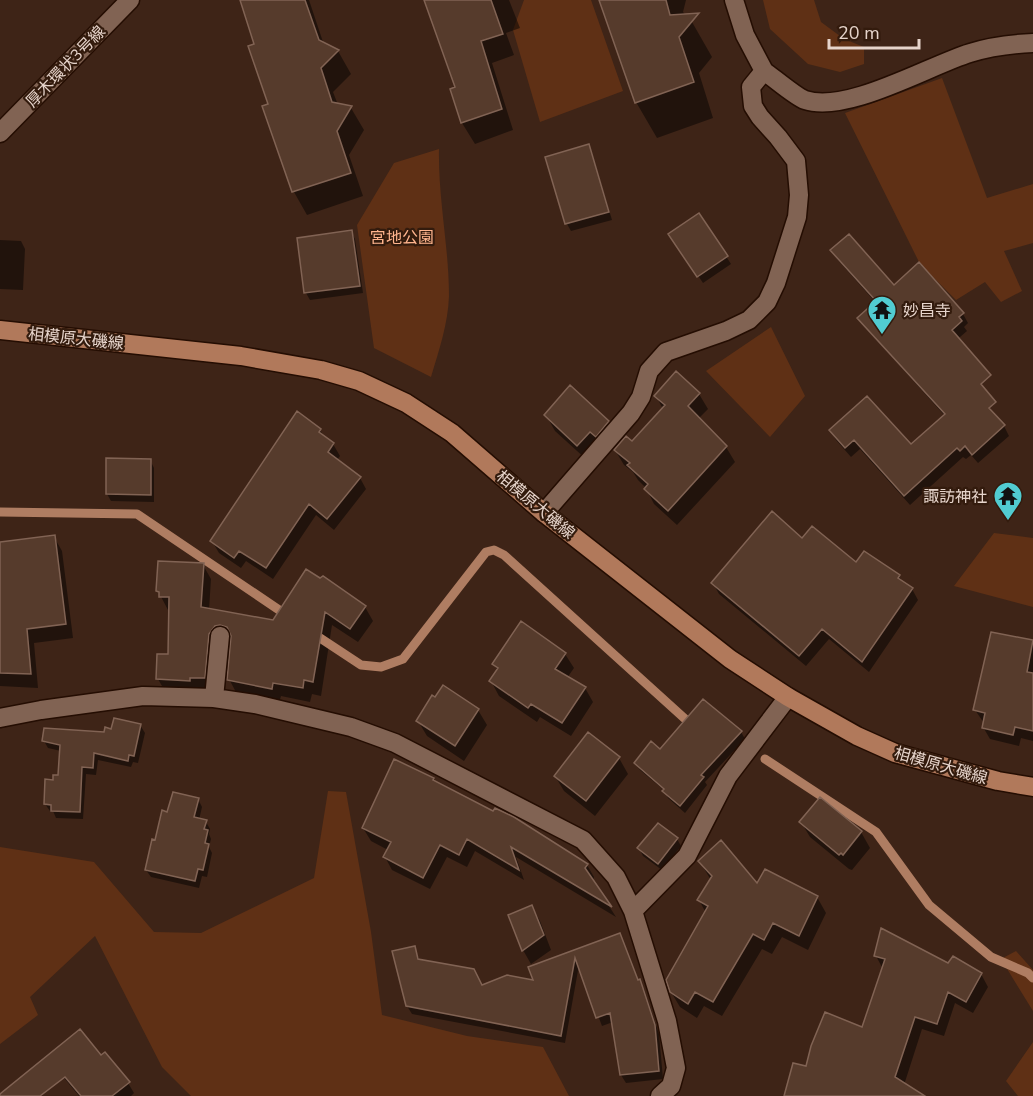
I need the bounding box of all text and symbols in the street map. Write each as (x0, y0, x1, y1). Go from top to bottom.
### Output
scale bar (829, 12, 919, 50)
street label: 厚木環状3号線 (21, 21, 110, 112)
text: 20 m (838, 21, 880, 45)
park label: 宮地公園 (370, 227, 434, 249)
temple icon: 妙昌寺 (866, 294, 898, 336)
place label: 妙昌寺 (903, 300, 951, 322)
street label: 相模原大磯線 (27, 323, 125, 355)
street label: 相模原大磯線 (492, 465, 579, 544)
temple icon: 諏訪神社 (992, 480, 1024, 522)
place label: 諏訪神社 (923, 486, 987, 508)
street label: 相模原大磯線 (892, 742, 990, 790)

